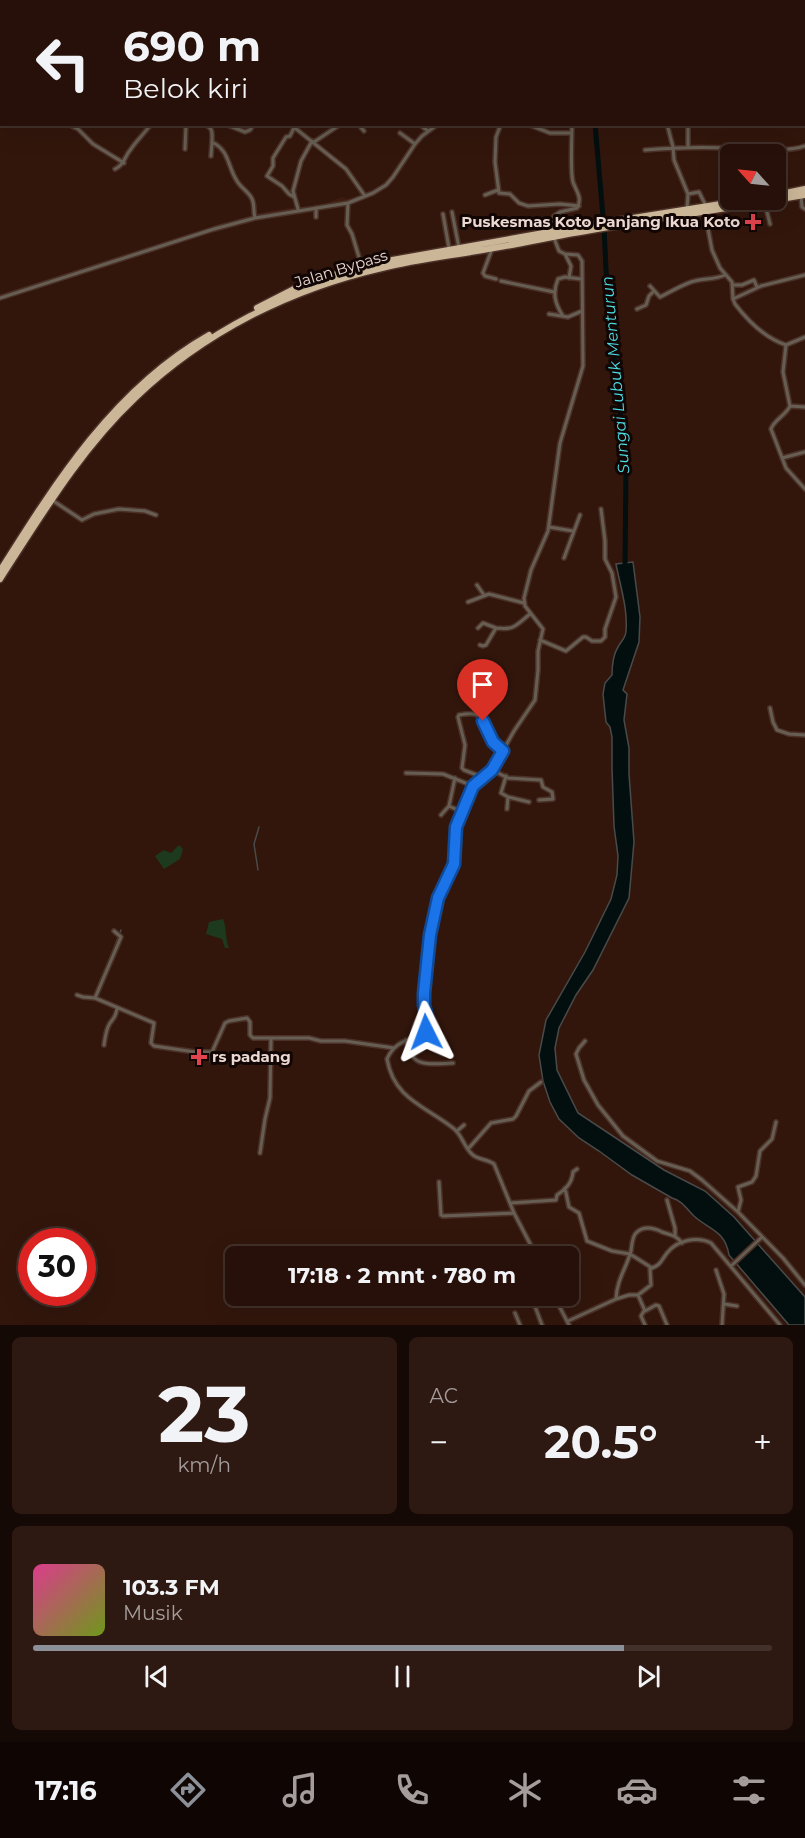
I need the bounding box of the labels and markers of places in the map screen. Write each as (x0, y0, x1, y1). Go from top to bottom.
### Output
place label: Puskesmas Koto Panjang Ikua Koto (461, 212, 740, 231)
marker: Puskesmas Koto Panjang Ikua Koto (744, 213, 762, 231)
pin (457, 659, 508, 721)
place label: rs padang (212, 1047, 291, 1066)
marker: rs padang (190, 1048, 208, 1066)

